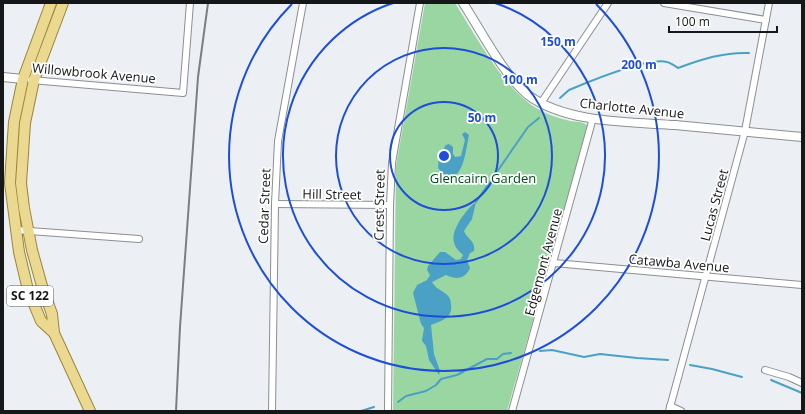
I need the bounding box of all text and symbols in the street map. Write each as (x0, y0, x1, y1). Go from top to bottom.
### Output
scale bar (669, 8, 777, 34)
text: 100 m (675, 13, 710, 30)
text: 150 m (540, 33, 576, 50)
text: 200 m (621, 56, 657, 73)
street label: Willowbrook Avenue (31, 59, 157, 87)
text: 100 m (502, 71, 538, 88)
street label: Charlotte Avenue (579, 94, 685, 122)
text: 50 m (468, 109, 496, 126)
centre of rings (437, 149, 451, 163)
street label: Lucas Street (696, 167, 732, 243)
street label: Cedar Street (254, 168, 274, 244)
street label: Crest Street (369, 169, 389, 241)
park label: Glencairn Garden (430, 169, 536, 187)
street label: Hill Street (302, 184, 362, 204)
street label: Edgemont Avenue (520, 206, 566, 318)
street label: Catawba Avenue (628, 250, 730, 276)
road number: SC 122 (7, 286, 53, 306)

